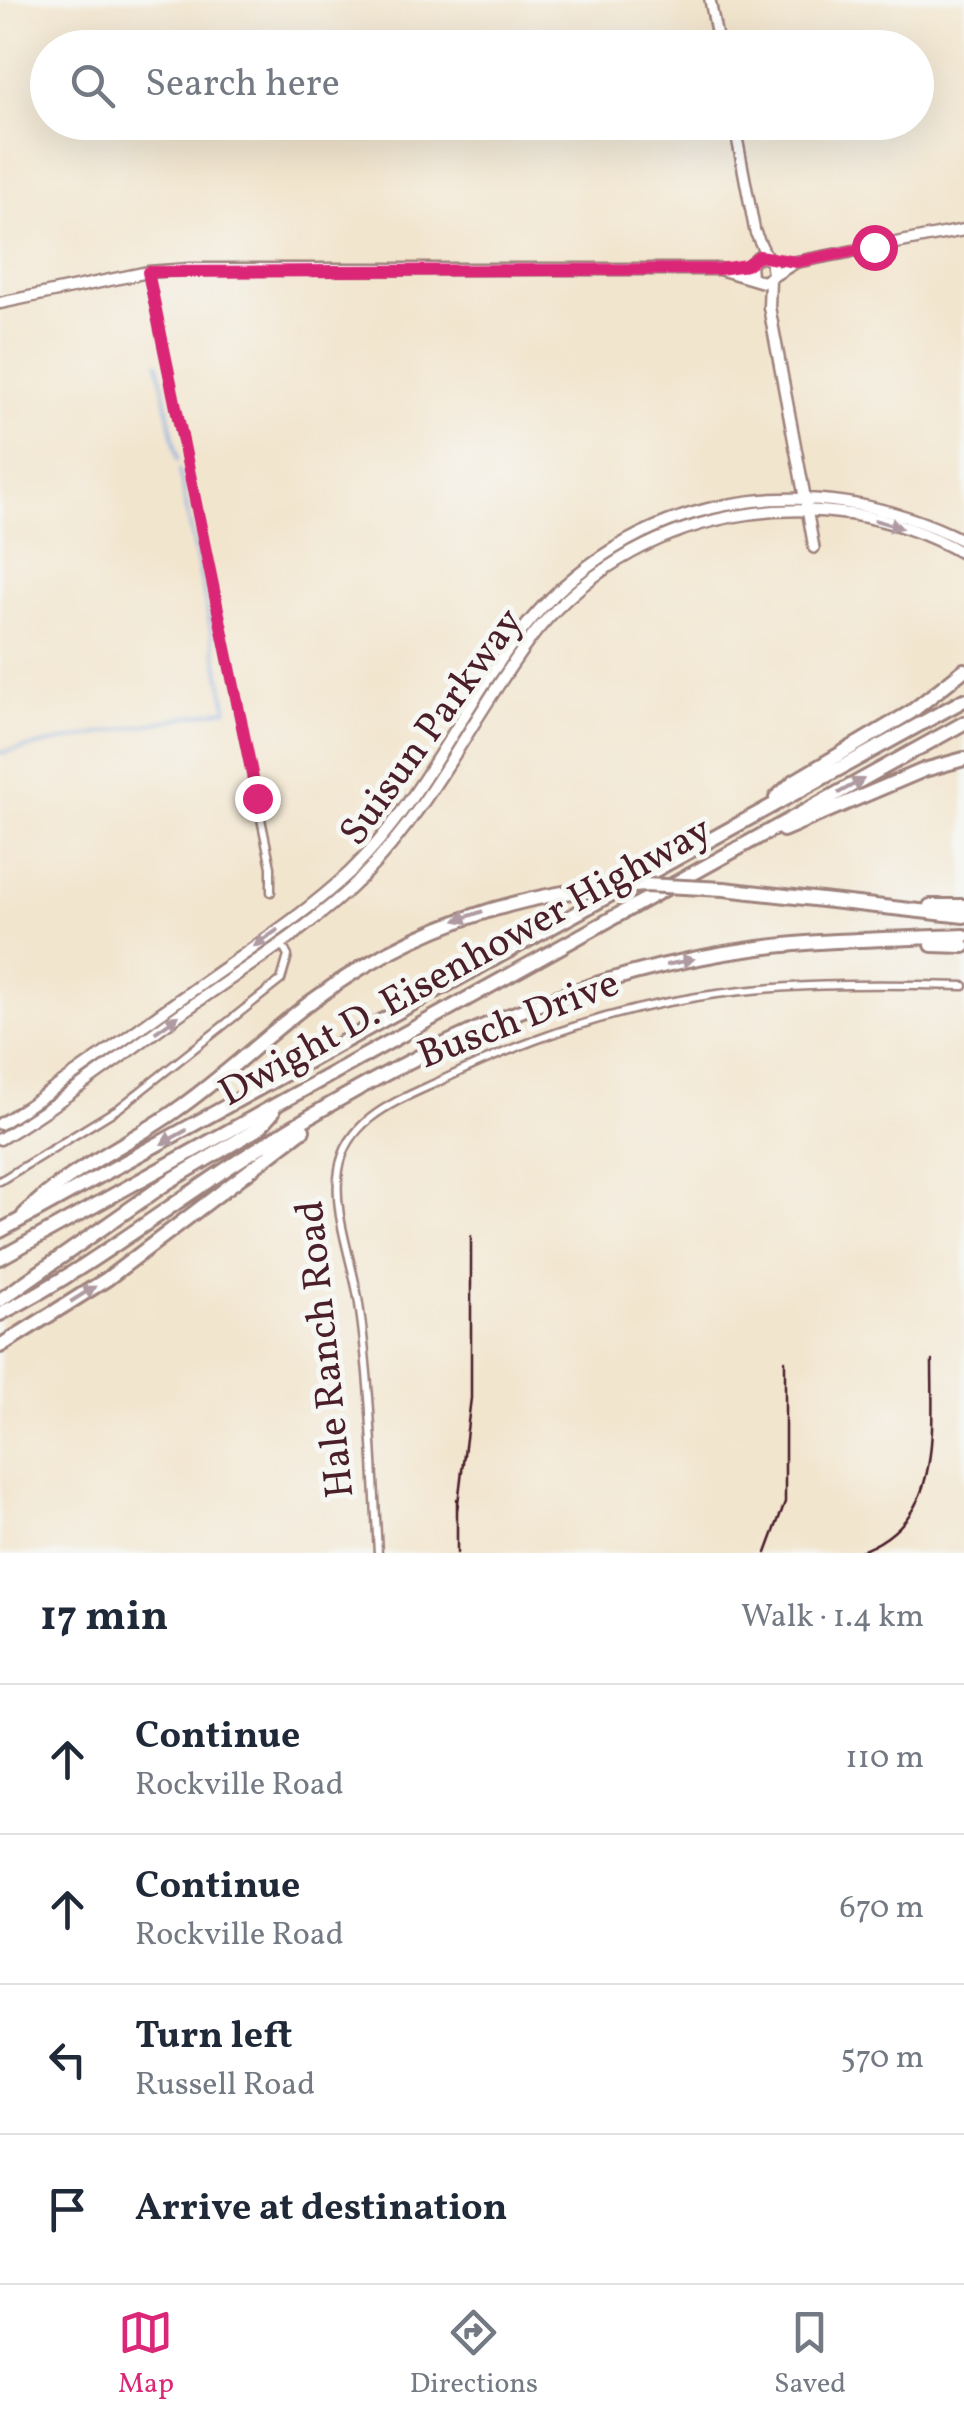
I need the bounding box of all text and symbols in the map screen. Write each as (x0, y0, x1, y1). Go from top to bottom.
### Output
search box (30, 30, 934, 140)
icon: search (65, 58, 120, 113)
text: Search here (145, 59, 340, 112)
route start (852, 225, 898, 271)
one-way arrow (873, 517, 904, 532)
street label: Suisun Parkway (328, 597, 539, 858)
route end (235, 776, 281, 822)
one-way arrow (837, 777, 866, 794)
street label: Dwight D. Eisenhower Highway (209, 804, 723, 1122)
one-way arrow (454, 910, 484, 925)
one-way arrow (253, 928, 279, 947)
one-way arrow (664, 953, 695, 969)
street label: Busch Drive (410, 957, 628, 1085)
one-way arrow (153, 1015, 180, 1034)
one-way arrow (160, 1128, 189, 1145)
street label: Hale Ranch Road (284, 1197, 370, 1501)
one-way arrow (69, 1286, 96, 1304)
text: 17 min (40, 1589, 168, 1648)
text: Walk · 1.4 km (741, 1596, 924, 1640)
text: Continue (135, 1711, 300, 1764)
icon: ahead (40, 1732, 95, 1787)
text: 110 m (845, 1737, 924, 1781)
text: Rockville Road (135, 1764, 344, 1808)
text: Continue (135, 1861, 300, 1914)
icon: ahead (40, 1882, 95, 1937)
text: 670 m (840, 1887, 924, 1931)
text: Rockville Road (135, 1914, 344, 1958)
text: Turn left (135, 2011, 292, 2064)
icon: left (40, 2032, 95, 2087)
text: 570 m (840, 2037, 924, 2081)
text: Russell Road (135, 2064, 315, 2108)
icon: arrive (40, 2182, 95, 2237)
text: Arrive at destination (135, 2183, 508, 2236)
tab: Map (118, 2305, 174, 2404)
tab: Directions (410, 2305, 538, 2404)
tab: Saved (774, 2305, 846, 2404)

